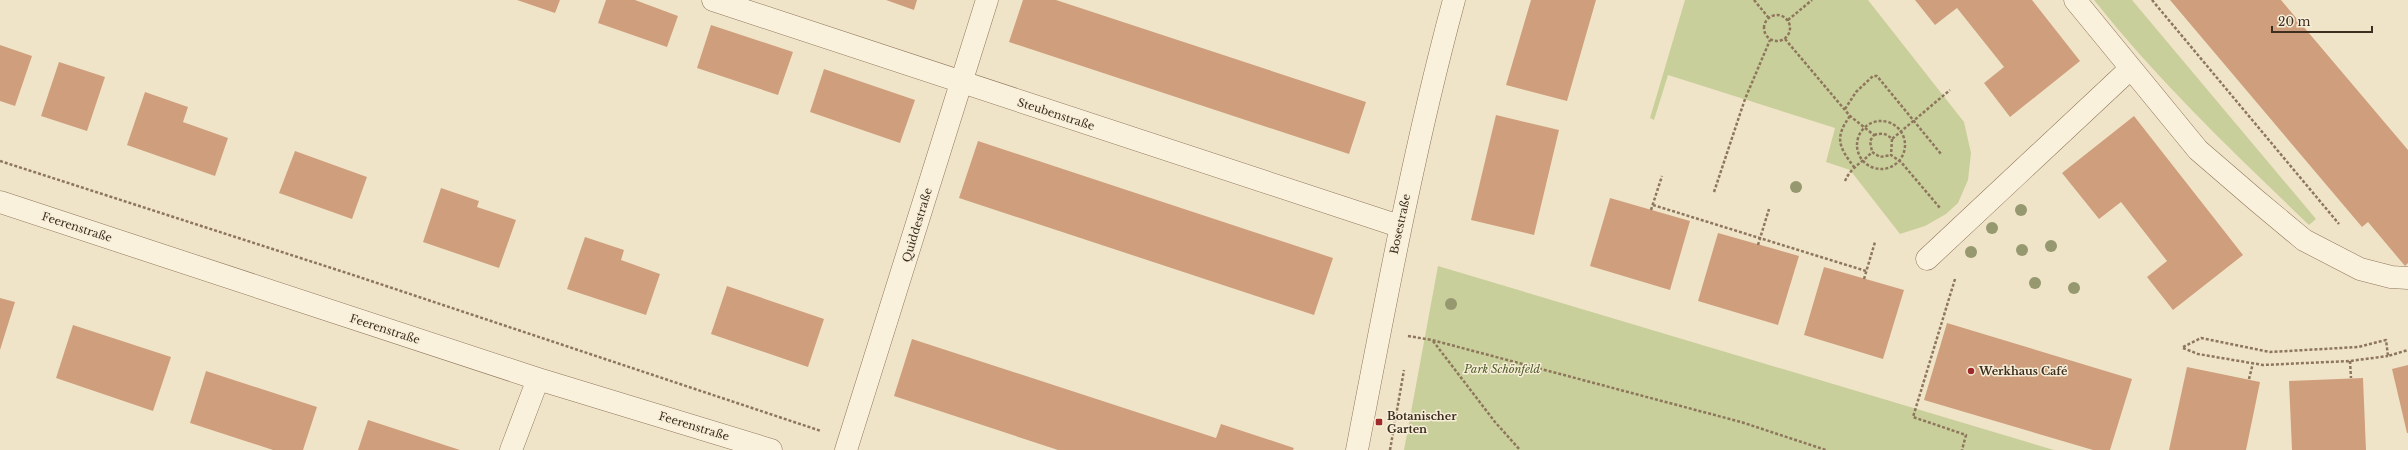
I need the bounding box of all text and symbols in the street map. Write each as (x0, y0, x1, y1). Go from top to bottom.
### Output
scale bar (2272, 8, 2372, 34)
text: 20 m (2278, 14, 2310, 29)
street label: Steubenstraße (1016, 95, 1096, 133)
street label: Quiddestraße (899, 186, 935, 264)
street label: Bosestraße (1387, 193, 1413, 255)
street label: Feerenstraße (40, 209, 114, 245)
street label: Feerenstraße (348, 311, 422, 347)
park label: Park Schönfeld (1463, 362, 1540, 376)
place label: Werkhaus Café (1978, 364, 2068, 378)
marker: Werkhaus Café (1966, 366, 1976, 376)
street label: Feerenstraße (657, 409, 731, 443)
place label: Botanischer Garten (1387, 409, 1457, 436)
marker: Botanischer Garten (1374, 417, 1384, 427)

